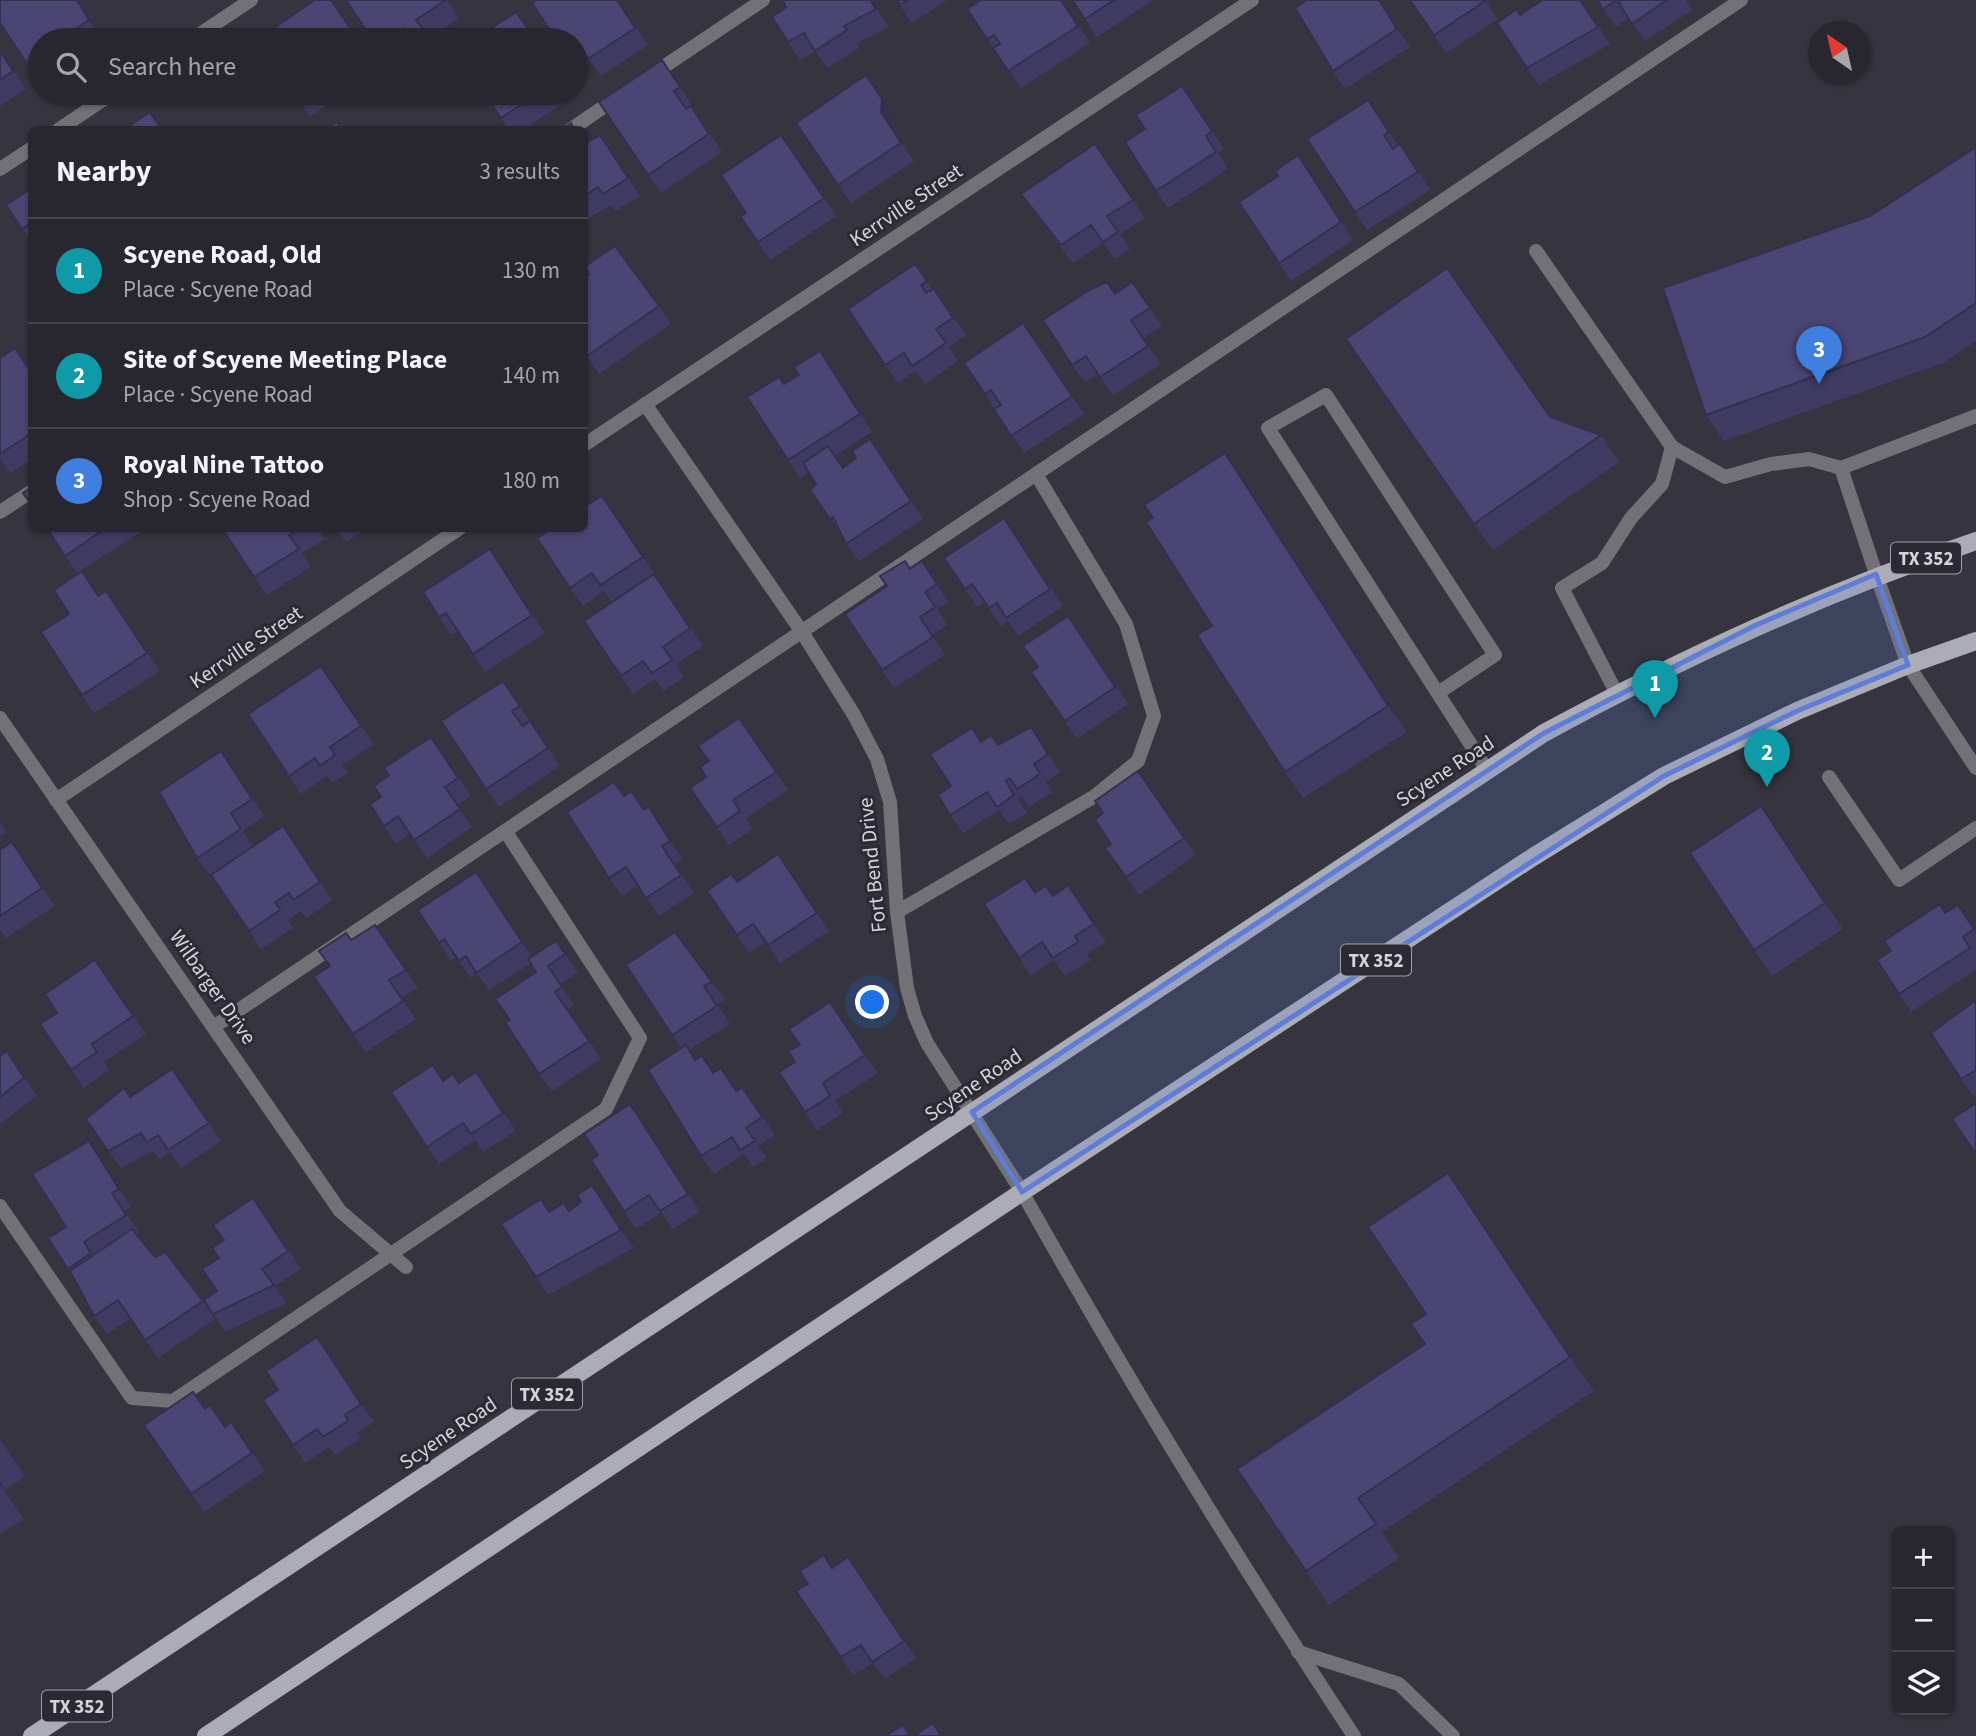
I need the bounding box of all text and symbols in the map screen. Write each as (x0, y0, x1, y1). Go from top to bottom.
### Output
north arrow (1808, 21, 1871, 84)
search box (28, 28, 588, 105)
icon: search (52, 48, 90, 86)
text: Search here (108, 48, 236, 85)
text: Nearby (56, 150, 151, 193)
text: 3 results (480, 155, 560, 188)
street label: Kerrville Street (844, 156, 968, 254)
text: Scyene Road, Old (123, 236, 322, 273)
text: 1 (73, 254, 85, 287)
text: 130 m (502, 254, 560, 287)
text: Place · Scyene Road (123, 273, 313, 306)
pin: 3 (1796, 326, 1842, 384)
text: Site of Scyene Meeting Place (123, 341, 447, 378)
text: 2 (73, 359, 85, 392)
text: 140 m (502, 359, 560, 392)
text: Place · Scyene Road (123, 378, 313, 411)
text: Royal Nine Tattoo (123, 446, 324, 483)
text: 3 (73, 464, 85, 497)
text: 180 m (502, 464, 560, 497)
text: Shop · Scyene Road (123, 483, 311, 516)
road number: TX 352 (1891, 542, 1961, 573)
street label: Kerrville Street (184, 598, 308, 696)
pin: 1 (1632, 660, 1678, 718)
street label: Scyene Road (1390, 728, 1500, 814)
pin: 2 (1744, 729, 1790, 787)
street label: Fort Bend Drive (850, 796, 894, 934)
street label: Wilbarger Drive (162, 924, 264, 1050)
road number: TX 352 (1341, 944, 1411, 976)
your location (855, 985, 889, 1019)
street label: Scyene Road (918, 1041, 1028, 1129)
road number: TX 352 (512, 1378, 582, 1410)
street label: Scyene Road (393, 1389, 503, 1477)
map controls (1892, 1526, 1955, 1715)
button: + (1892, 1526, 1955, 1589)
button: − (1892, 1589, 1955, 1652)
button: layers (1892, 1652, 1955, 1715)
road number: TX 352 (42, 1690, 112, 1722)

